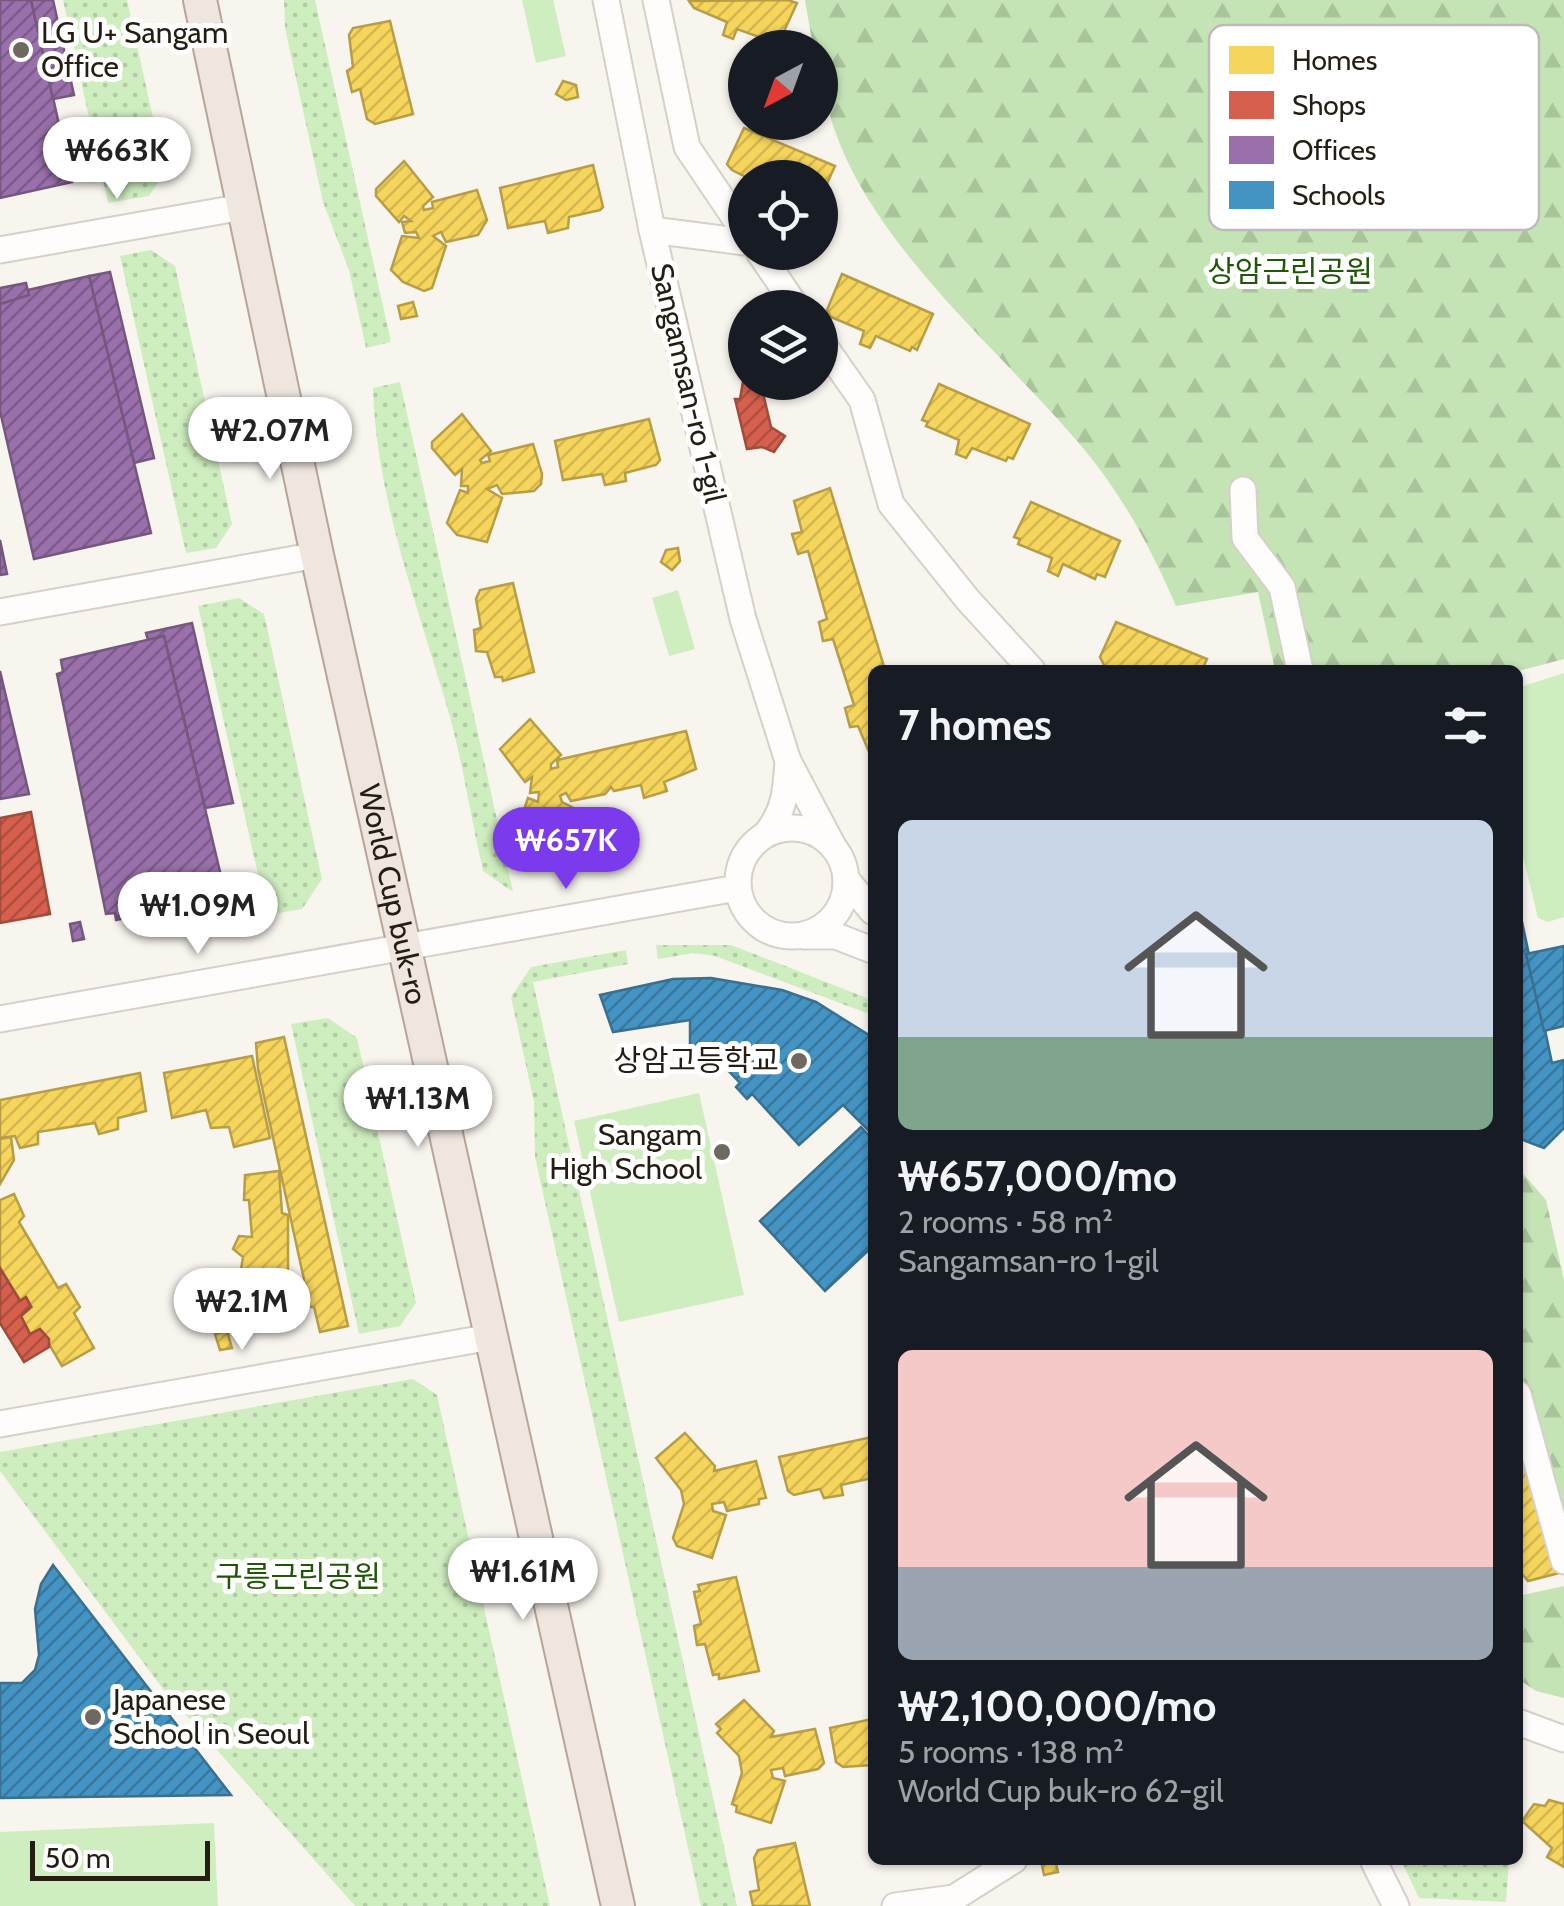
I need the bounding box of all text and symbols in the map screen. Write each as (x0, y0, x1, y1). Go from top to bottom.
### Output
place label: LG U+ Sangam Office (41, 14, 228, 85)
legend (1209, 25, 1539, 230)
north arrow (728, 30, 838, 140)
map controls (728, 30, 838, 400)
marker: LG U+ Sangam Office (10, 39, 32, 61)
text: Homes (1292, 43, 1377, 77)
text: Shops (1292, 88, 1366, 122)
pin: ₩663K (47, 117, 187, 202)
text: ₩663K (65, 130, 169, 169)
text: Offices (1292, 133, 1376, 167)
button: locate (728, 160, 838, 270)
text: Schools (1292, 178, 1385, 212)
park label: 상암근린공원 (1207, 253, 1373, 290)
street label: Sangamsan-ro 1-gil (643, 260, 734, 506)
button: layers (728, 290, 838, 400)
pin: ₩2.07M (189, 397, 351, 482)
text: ₩2.07M (210, 410, 330, 449)
icon: filters (1438, 698, 1493, 753)
text: 7 homes (898, 699, 1052, 751)
street label: World Cup buk-ro (351, 781, 436, 1008)
pin: ₩657K (496, 807, 636, 892)
text: ₩657K (515, 820, 617, 859)
pin: ₩1.09M (117, 872, 279, 957)
text: ₩1.09M (140, 885, 256, 924)
icon: home (1106, 885, 1286, 1065)
place label: 상암고등학교 (613, 1042, 779, 1079)
marker: 상암고등학교 (788, 1050, 810, 1072)
pin: ₩1.13M (337, 1065, 499, 1150)
text: ₩1.13M (366, 1078, 471, 1117)
place label: Sangam High School (549, 1116, 702, 1187)
marker: Sangam High School (711, 1141, 733, 1163)
text: ₩657,000/mo (898, 1150, 1177, 1202)
text: 2 rooms · 58 m² (898, 1202, 1113, 1241)
text: Sangamsan-ro 1-gil (898, 1241, 1159, 1280)
pin: ₩2.1M (172, 1268, 312, 1353)
text: ₩2.1M (196, 1281, 288, 1320)
icon: home (1106, 1415, 1286, 1595)
pin: ₩1.61M (442, 1538, 604, 1623)
text: ₩1.61M (470, 1551, 576, 1590)
park label: 구릉근린공원 (215, 1558, 381, 1595)
text: ₩2,100,000/mo (898, 1680, 1216, 1732)
place label: Japanese School in Seoul (112, 1681, 309, 1752)
marker: Japanese School in Seoul (82, 1706, 104, 1728)
text: 5 rooms · 138 m² (898, 1732, 1124, 1771)
text: World Cup buk-ro 62-gil (898, 1771, 1224, 1810)
scale bar (30, 1836, 210, 1880)
text: 50 m (45, 1841, 111, 1875)

